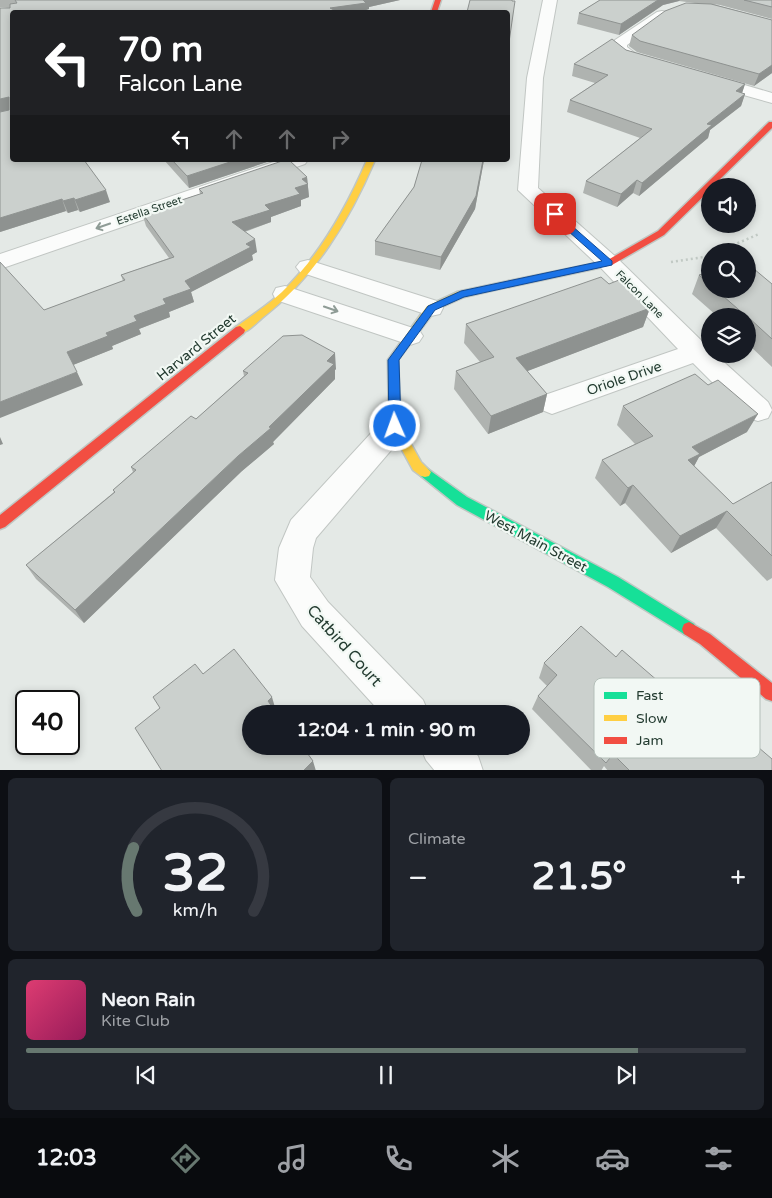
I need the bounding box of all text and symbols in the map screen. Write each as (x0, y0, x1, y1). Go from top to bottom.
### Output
text: 70 m (118, 29, 203, 71)
icon: left (35, 30, 100, 95)
text: Falcon Lane (118, 71, 243, 97)
icon: left (167, 125, 195, 153)
icon: ahead (220, 125, 248, 153)
icon: ahead (273, 125, 301, 153)
icon: right (326, 125, 354, 153)
map controls (701, 178, 756, 363)
button: sound (701, 178, 756, 233)
street label: Estella Street (115, 193, 184, 228)
pin (534, 193, 576, 235)
icon: arrive (541, 200, 569, 228)
one-way arrow (96, 222, 111, 231)
button: search (701, 243, 756, 298)
street label: Falcon Lane (613, 268, 666, 321)
one-way arrow (323, 305, 339, 315)
button: layers (701, 308, 756, 363)
street label: Harvard Street (153, 310, 240, 384)
street label: Oriole Drive (584, 358, 664, 399)
position arrow (368, 399, 420, 451)
street label: West Main Street (481, 507, 591, 576)
street label: Catbird Court (302, 601, 386, 691)
legend (594, 678, 760, 758)
text: Fast (636, 687, 664, 704)
speed limit sign: 40 (15, 690, 80, 755)
text: Slow (636, 710, 668, 727)
text: 12:04 · 1 min · 90 m (296, 719, 476, 741)
text: Jam (636, 732, 663, 749)
text: Climate (408, 829, 466, 849)
text: 32 (162, 842, 228, 905)
text: 21.5° (532, 854, 627, 900)
text: − (408, 861, 428, 895)
text: + (730, 861, 746, 895)
text: km/h (173, 900, 217, 921)
text: Neon Rain (101, 989, 195, 1011)
text: Kite Club (101, 1011, 170, 1031)
icon: previous (132, 1061, 160, 1089)
icon: pause (372, 1061, 400, 1089)
icon: next (612, 1061, 640, 1089)
icon: directions (168, 1141, 203, 1176)
icon: music (275, 1141, 310, 1176)
icon: phone (381, 1141, 416, 1176)
icon: climate (488, 1141, 523, 1176)
icon: car (595, 1141, 630, 1176)
icon: filters (701, 1141, 736, 1176)
text: 12:03 (36, 1145, 97, 1171)

